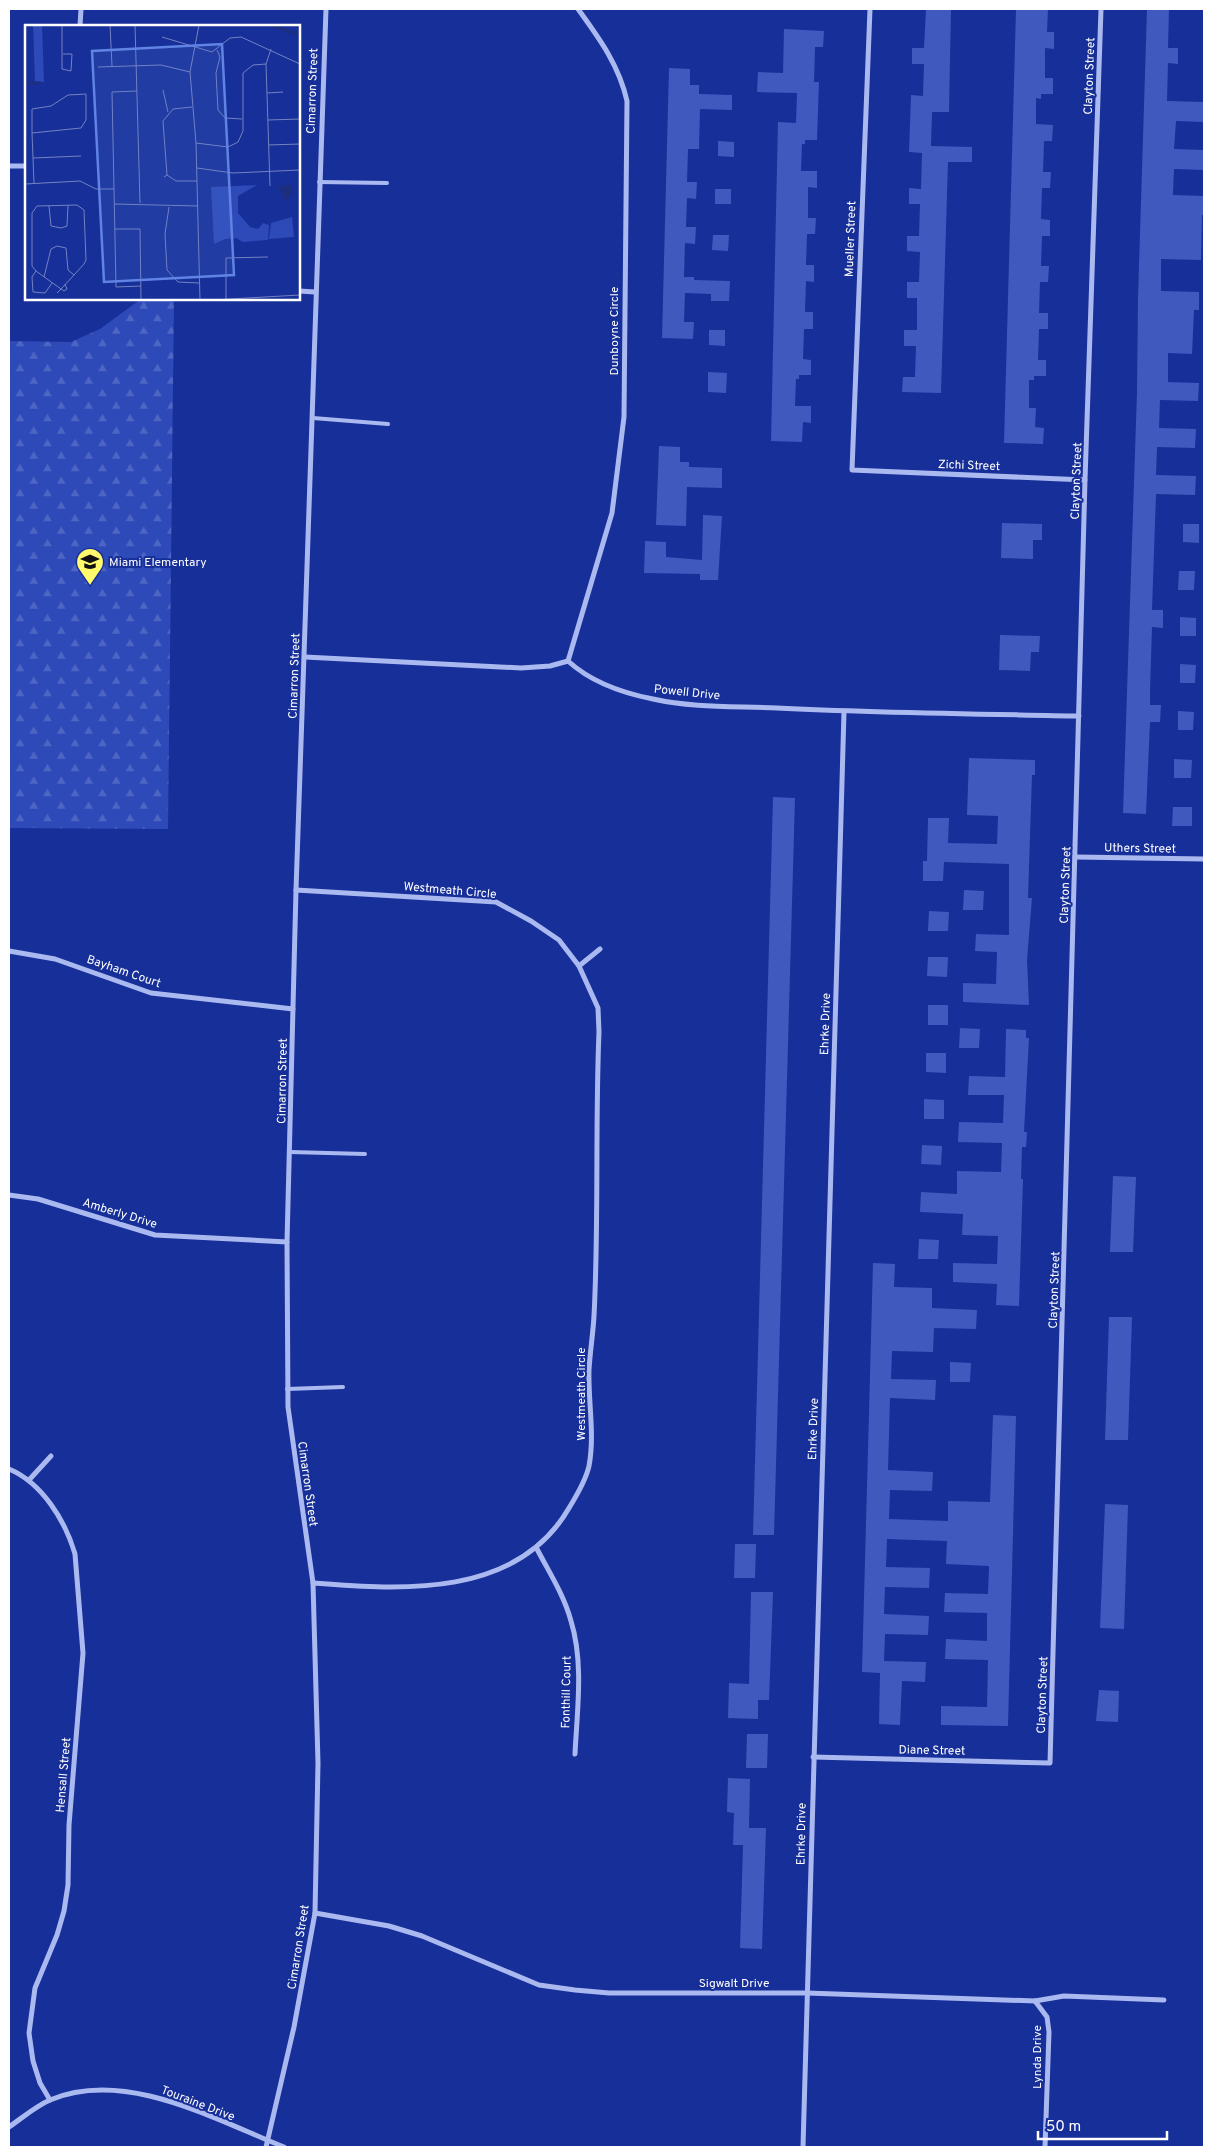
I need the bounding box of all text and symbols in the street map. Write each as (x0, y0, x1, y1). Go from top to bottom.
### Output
inset map (25, 25, 300, 300)
street label: Clayton Street (1081, 37, 1099, 115)
street label: Cimarron Street (304, 48, 322, 134)
street label: Mueller Street (842, 201, 860, 277)
street label: Dunboyne Circle (607, 287, 623, 375)
street label: Clayton Street (1068, 442, 1086, 520)
street label: Zichi Street (937, 457, 1000, 475)
school or university icon: Miami Elementary (75, 547, 105, 586)
place label: Miami Elementary (109, 555, 207, 571)
street label: Cimarron Street (286, 633, 304, 719)
street label: Powell Drive (653, 682, 721, 704)
street label: Uthers Street (1104, 840, 1176, 858)
street label: Clayton Street (1057, 846, 1075, 924)
street label: Westmeath Circle (403, 879, 497, 903)
street label: Bayham Court (84, 952, 163, 992)
street label: Ehrke Drive (817, 993, 835, 1056)
street label: Cimarron Street (274, 1038, 292, 1124)
street label: Amberly Drive (80, 1195, 159, 1233)
street label: Clayton Street (1046, 1251, 1064, 1329)
street label: Westmeath Circle (574, 1347, 590, 1441)
street label: Ehrke Drive (805, 1398, 823, 1461)
street label: Cimarron Street (293, 1441, 321, 1528)
street label: Fonthill Court (558, 1655, 576, 1729)
street label: Clayton Street (1034, 1656, 1052, 1734)
street label: Hensall Street (53, 1737, 75, 1814)
street label: Diane Street (898, 1742, 966, 1760)
street label: Ehrke Drive (793, 1803, 811, 1865)
street label: Cimarron Street (284, 1904, 314, 1991)
street label: Sigwalt Drive (699, 1976, 769, 1992)
street label: Lynda Drive (1030, 2025, 1046, 2089)
street label: Touraine Drive (158, 2083, 237, 2125)
scale bar (1038, 2108, 1167, 2140)
text: 50 m (1046, 2118, 1081, 2137)

